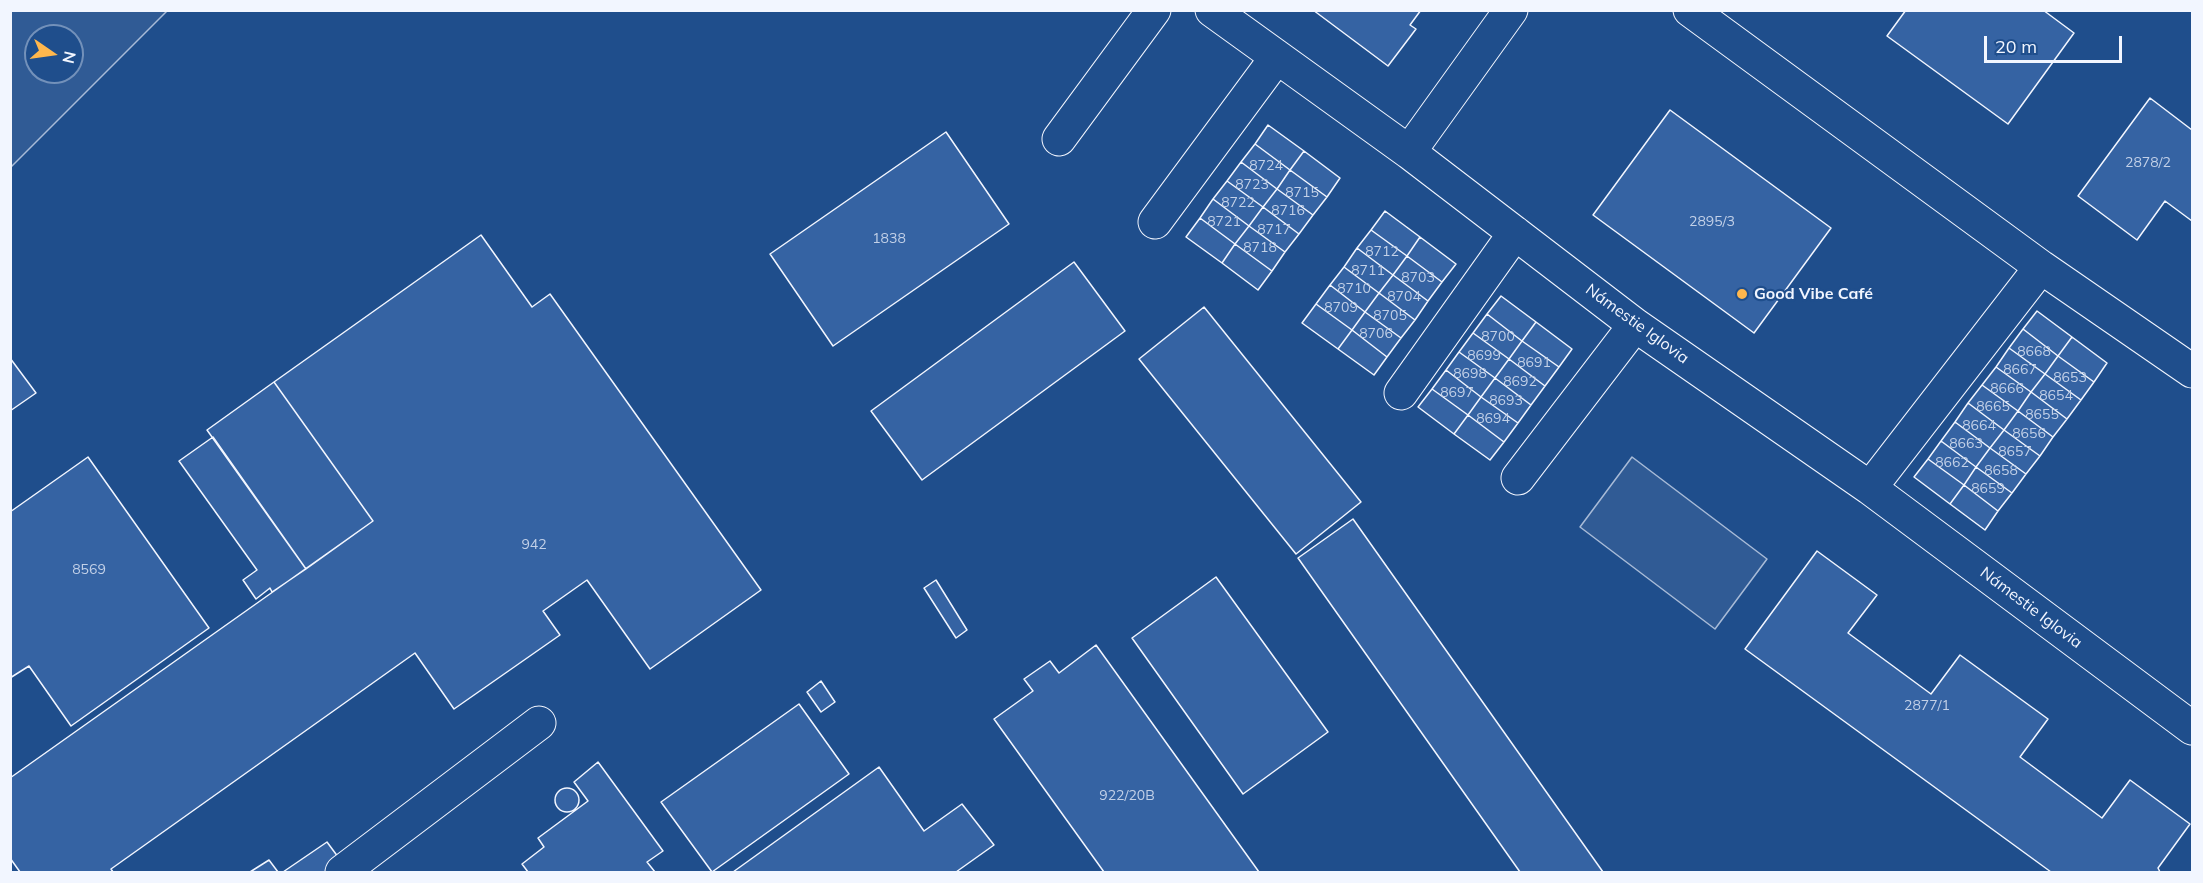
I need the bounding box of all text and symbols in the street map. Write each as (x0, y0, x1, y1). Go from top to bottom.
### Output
north arrow (24, 24, 84, 84)
scale bar (1987, 24, 2125, 62)
text: 20 m (1995, 35, 2037, 58)
text: N (58, 49, 81, 66)
house number: 2878/2 (2125, 155, 2171, 171)
house number: 8724 (1249, 158, 1283, 174)
house number: 8723 (1235, 177, 1269, 193)
house number: 8715 (1285, 185, 1319, 201)
house number: 8722 (1221, 195, 1255, 211)
house number: 8716 (1271, 203, 1305, 219)
house number: 8721 (1207, 214, 1241, 230)
house number: 2895/3 (1689, 214, 1735, 230)
house number: 8717 (1257, 222, 1291, 238)
house number: 1838 (872, 231, 906, 247)
house number: 8718 (1243, 240, 1277, 256)
house number: 8712 (1365, 244, 1399, 260)
house number: 8711 (1351, 263, 1385, 279)
house number: 8703 (1401, 270, 1435, 286)
street label: Námestie Iglovia (1582, 280, 1692, 368)
house number: 8710 (1337, 281, 1371, 297)
place label: Good Vibe Café (1754, 284, 1873, 304)
marker: Good Vibe Café (1735, 287, 1749, 301)
house number: 8704 (1387, 289, 1421, 305)
house number: 8709 (1324, 300, 1358, 316)
house number: 8705 (1373, 308, 1407, 324)
house number: 8706 (1359, 326, 1393, 342)
house number: 8700 (1481, 329, 1515, 345)
house number: 8668 (2017, 344, 2051, 360)
house number: 8699 (1467, 348, 1501, 364)
house number: 8691 (1517, 355, 1551, 371)
house number: 8667 (2003, 362, 2037, 378)
house number: 8698 (1453, 366, 1487, 382)
house number: 8653 (2053, 370, 2087, 386)
house number: 8692 (1503, 374, 1537, 390)
house number: 8666 (1990, 381, 2024, 397)
house number: 8697 (1440, 385, 1474, 401)
house number: 8654 (2039, 388, 2073, 404)
house number: 8693 (1489, 393, 1523, 409)
house number: 8665 (1976, 399, 2010, 415)
house number: 8655 (2025, 407, 2059, 423)
house number: 8694 (1476, 411, 1510, 427)
house number: 8664 (1962, 418, 1996, 434)
house number: 8656 (2012, 426, 2046, 442)
house number: 8663 (1949, 436, 1983, 452)
house number: 8657 (1998, 444, 2032, 460)
house number: 8662 (1935, 455, 1969, 471)
house number: 8658 (1984, 463, 2018, 479)
house number: 8659 (1971, 481, 2005, 497)
house number: 942 (521, 537, 547, 553)
house number: 8569 (72, 562, 106, 578)
street label: Námestie Iglovia (1976, 563, 2086, 653)
house number: 2877/1 (1904, 698, 1950, 714)
house number: 922/20B (1099, 788, 1155, 804)

